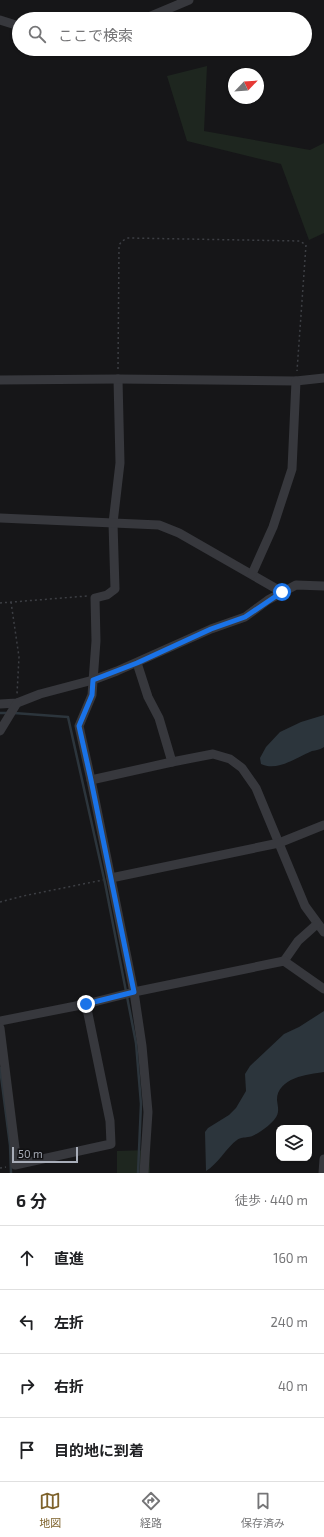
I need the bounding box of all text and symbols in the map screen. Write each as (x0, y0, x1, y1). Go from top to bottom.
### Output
search box (12, 12, 312, 56)
icon: search (26, 23, 48, 45)
text: ここで検索 (58, 26, 133, 44)
north arrow (228, 68, 264, 104)
route start (273, 583, 291, 601)
route end (77, 995, 95, 1013)
map controls (276, 1125, 312, 1161)
button: layers (276, 1125, 312, 1161)
scale bar (12, 1145, 78, 1164)
text: 50 m (18, 1147, 43, 1160)
text: 6 分 (16, 1190, 47, 1210)
text: 徒歩 · 440 m (235, 1192, 308, 1208)
icon: ahead (16, 1247, 38, 1269)
text: 直進 (54, 1249, 84, 1267)
text: 160 m (273, 1250, 308, 1266)
icon: left (16, 1311, 38, 1333)
text: 左折 (54, 1313, 84, 1331)
text: 240 m (271, 1314, 308, 1330)
icon: right (16, 1375, 38, 1397)
text: 右折 (54, 1377, 84, 1395)
text: 40 m (278, 1378, 308, 1394)
icon: arrive (16, 1439, 38, 1461)
text: 目的地に到着 (54, 1441, 144, 1459)
tab: 地図 (39, 1490, 61, 1530)
tab: 経路 (140, 1490, 162, 1530)
tab: 保存済み (241, 1490, 285, 1530)

